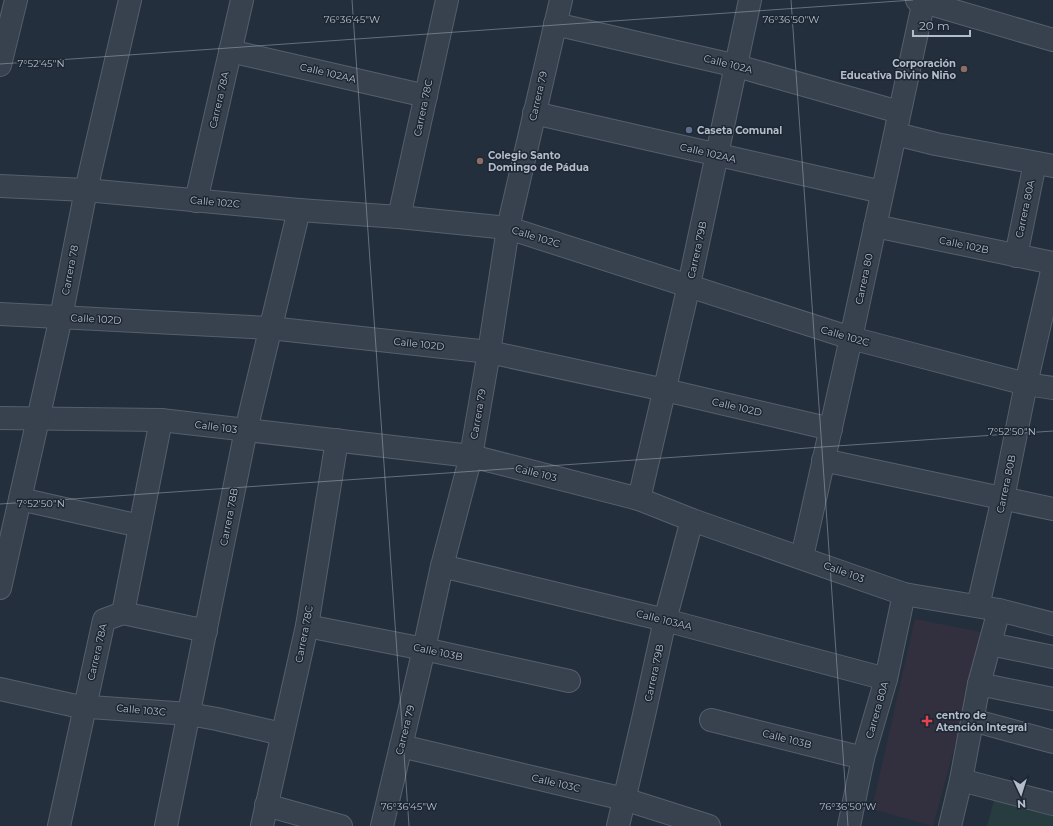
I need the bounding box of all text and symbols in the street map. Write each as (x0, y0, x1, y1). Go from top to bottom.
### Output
scale bar (913, 12, 970, 38)
text: 76°36'45"W (324, 13, 380, 26)
text: 76°36'50"W (763, 13, 819, 26)
text: 20 m (919, 18, 950, 33)
street label: Calle 102A (702, 52, 755, 77)
text: 7°52'45"N (17, 57, 65, 70)
place label: Corporación Educativa Divino Niño (840, 57, 956, 82)
street label: Calle 102AA (299, 60, 358, 86)
marker: Corporación Educativa Divino Niño (959, 64, 969, 74)
street label: Carrera 78A (206, 69, 232, 130)
street label: Carrera 79 (526, 70, 550, 122)
street label: Carrera 78C (411, 78, 435, 138)
place label: Caseta Comunal (697, 124, 782, 137)
marker: Caseta Comunal (684, 125, 694, 135)
street label: Calle 102AA (679, 140, 738, 166)
place label: Colegio Santo Domingo de Pádua (488, 149, 589, 174)
marker: Colegio Santo Domingo de Pádua (475, 156, 485, 166)
street label: Carrera 80A (1013, 178, 1038, 239)
street label: Calle 102C (190, 193, 240, 211)
street label: Carrera 79B (685, 220, 709, 280)
street label: Calle 102C (510, 223, 562, 251)
street label: Calle 102B (938, 233, 990, 257)
street label: Carrera 78 (59, 244, 81, 296)
street label: Carrera 80 (852, 252, 876, 306)
street label: Calle 102D (70, 311, 122, 327)
street label: Calle 102C (819, 323, 871, 349)
street label: Calle 102D (393, 335, 445, 353)
street label: Carrera 79 (467, 388, 489, 440)
street label: Calle 102D (711, 395, 763, 419)
street label: Calle 103 (194, 418, 238, 436)
text: 7°52'50"N (988, 425, 1036, 438)
street label: Carrera 80B (993, 454, 1019, 514)
street label: Calle 103 (514, 462, 559, 485)
street label: Carrera 78B (217, 487, 241, 547)
text: 7°52'50"N (17, 497, 65, 510)
street label: Calle 103 (822, 559, 867, 586)
street label: Carrera 78C (292, 604, 316, 664)
street label: Calle 103AA (635, 607, 694, 633)
street label: Carrera 78A (84, 621, 110, 682)
street label: Calle 103B (412, 640, 464, 664)
street label: Carrera 79B (642, 643, 666, 703)
street label: Carrera 80A (863, 679, 892, 740)
street label: Calle 103C (116, 701, 166, 719)
street label: Carrera 79 (393, 704, 417, 756)
place label: centro de Atención Integral (935, 709, 1027, 734)
marker: centro de Atención Integral (921, 715, 933, 727)
street label: Calle 103B (761, 727, 813, 751)
street label: Calle 103C (530, 771, 582, 795)
north arrow (1001, 774, 1041, 814)
text: N (1017, 797, 1027, 811)
text: 76°36'45"W (381, 800, 437, 813)
text: 76°36'50"W (820, 800, 876, 813)

